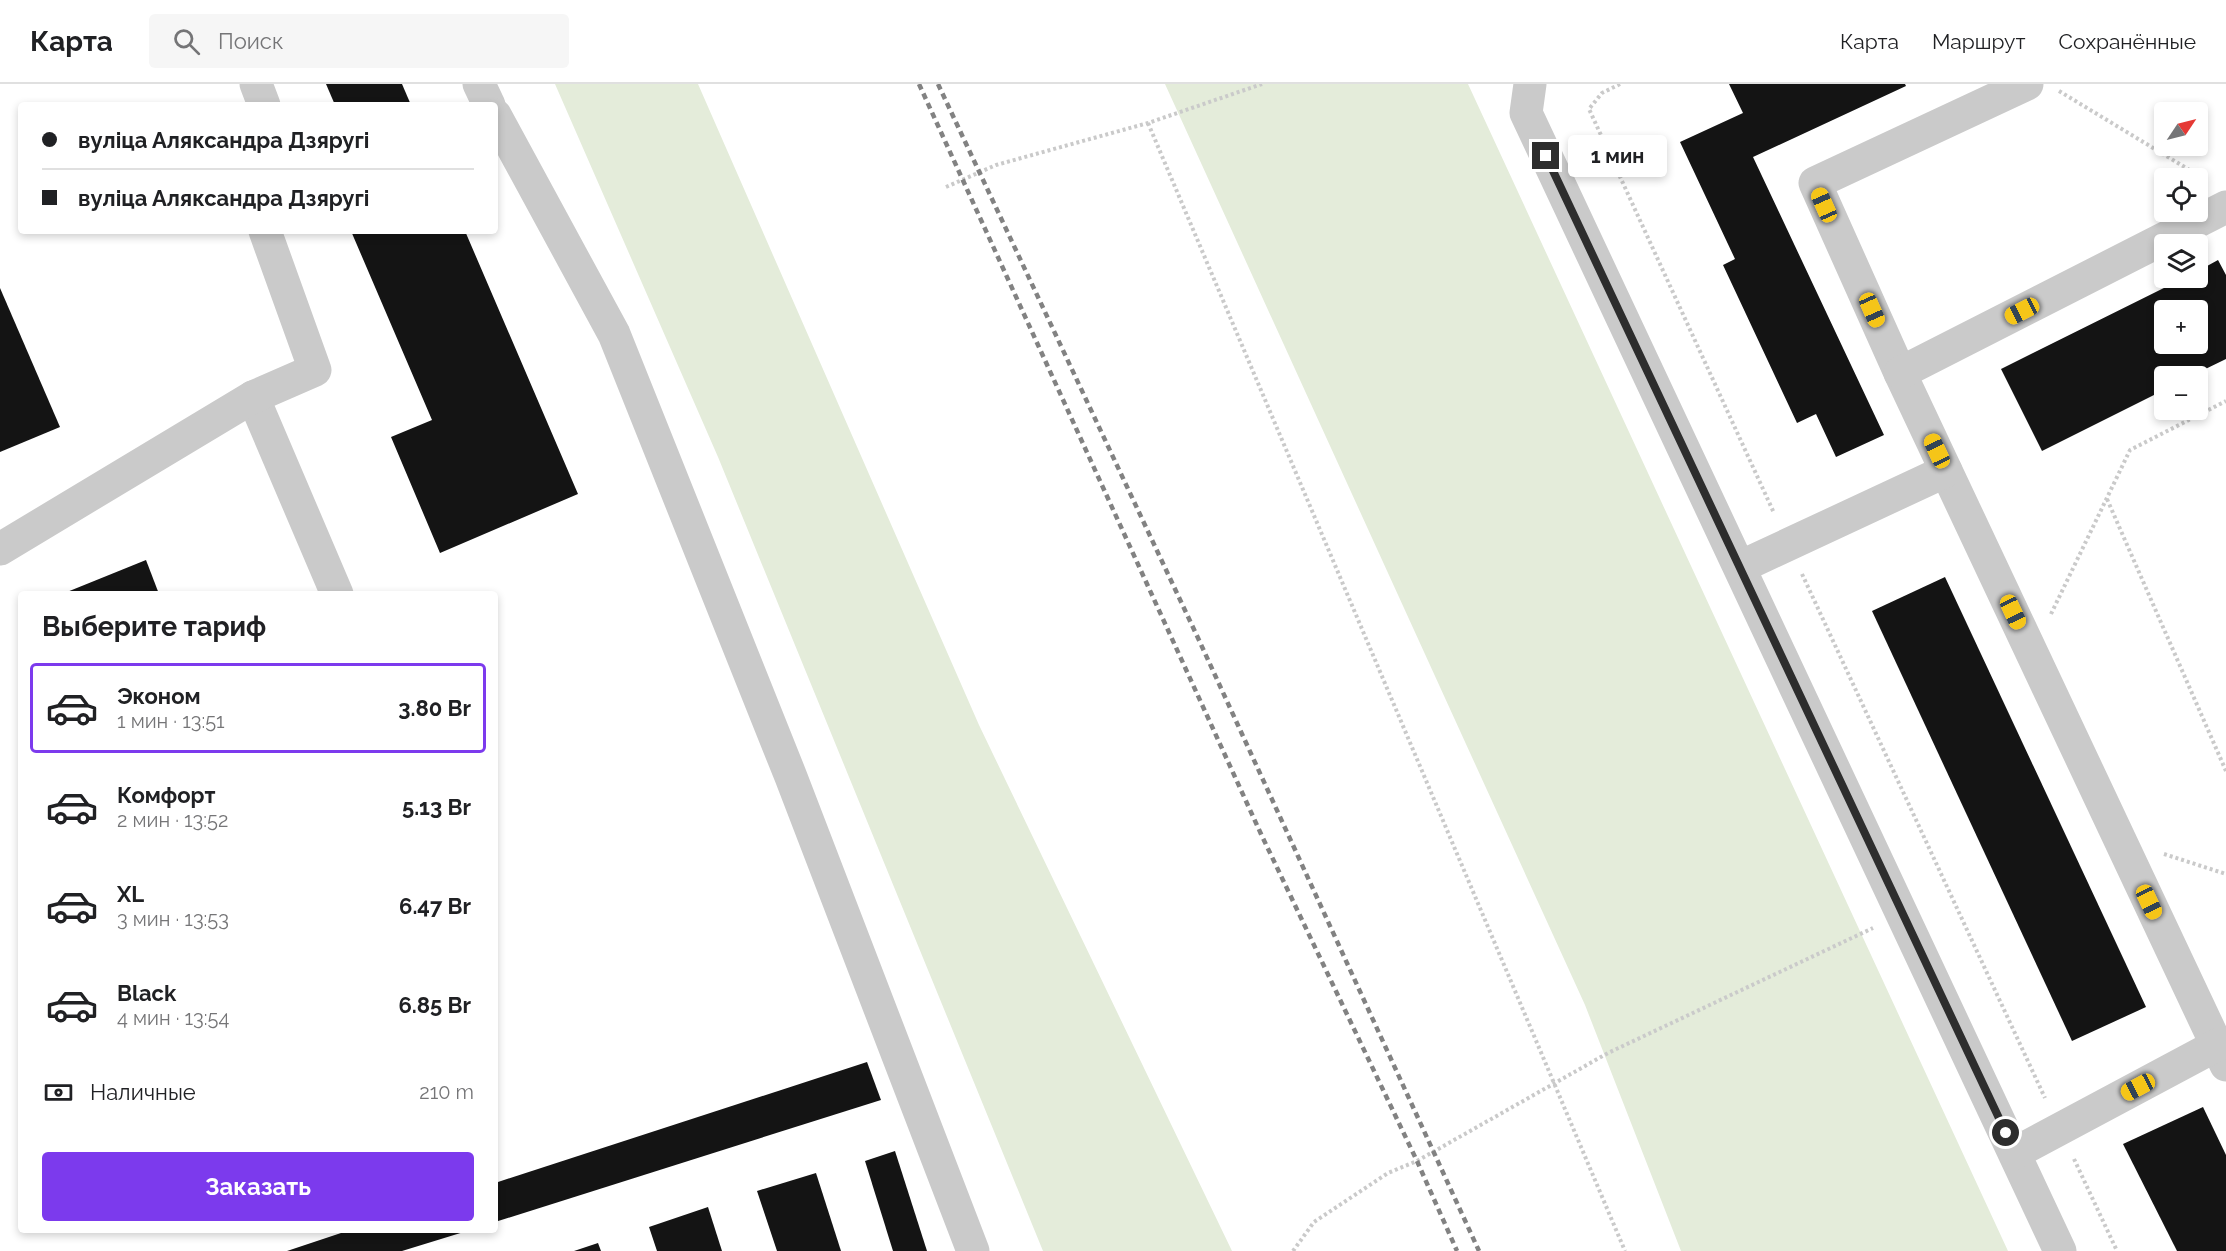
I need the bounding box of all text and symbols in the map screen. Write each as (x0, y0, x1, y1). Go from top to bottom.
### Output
search box (149, 14, 569, 68)
text: Карта (30, 25, 113, 58)
icon: search (170, 25, 203, 58)
text: Поиск (218, 28, 283, 54)
text: Карта (1840, 29, 1899, 54)
text: Маршрут (1932, 29, 2025, 54)
text: Сохранённые (2058, 29, 2196, 54)
north arrow (2154, 102, 2208, 156)
map controls (2154, 102, 2208, 420)
text: вуліца Аляксандра Дзяругі (78, 127, 369, 153)
callout: 1 мин (1567, 135, 1666, 177)
route end (1532, 142, 1559, 169)
text: 1 мин (1591, 144, 1644, 168)
button: locate (2154, 168, 2208, 222)
text: вуліца Аляксандра Дзяругі (78, 185, 369, 211)
car (1808, 185, 1840, 225)
button: layers (2154, 234, 2208, 288)
car (1856, 290, 1888, 330)
car (2002, 295, 2042, 327)
button: + (2154, 300, 2208, 354)
button: − (2154, 366, 2208, 420)
car (1921, 431, 1953, 471)
car (1997, 592, 2029, 632)
text: Выберите тариф (42, 611, 266, 642)
icon: car (45, 681, 99, 735)
text: Эконом (117, 683, 201, 709)
text: 3.80 Br (398, 695, 471, 721)
text: 1 мин · 13:51 (117, 709, 225, 733)
icon: car (45, 780, 99, 834)
text: Комфорт (117, 782, 215, 808)
text: 5.13 Br (402, 794, 471, 820)
text: 2 мин · 13:52 (117, 808, 228, 832)
icon: car (45, 879, 99, 933)
text: XL (117, 881, 144, 907)
car (2133, 882, 2165, 922)
text: 6.47 Br (399, 893, 471, 919)
text: 3 мин · 13:53 (117, 907, 229, 931)
icon: car (45, 978, 99, 1032)
text: Black (117, 980, 176, 1006)
text: 6.85 Br (398, 992, 471, 1018)
text: 4 мин · 13:54 (117, 1006, 229, 1030)
car (2118, 1071, 2158, 1103)
icon: cash (42, 1076, 75, 1109)
text: Наличные (90, 1079, 196, 1105)
text: 210 m (419, 1080, 474, 1104)
route start (1992, 1119, 2019, 1146)
button: Заказать (42, 1152, 474, 1221)

